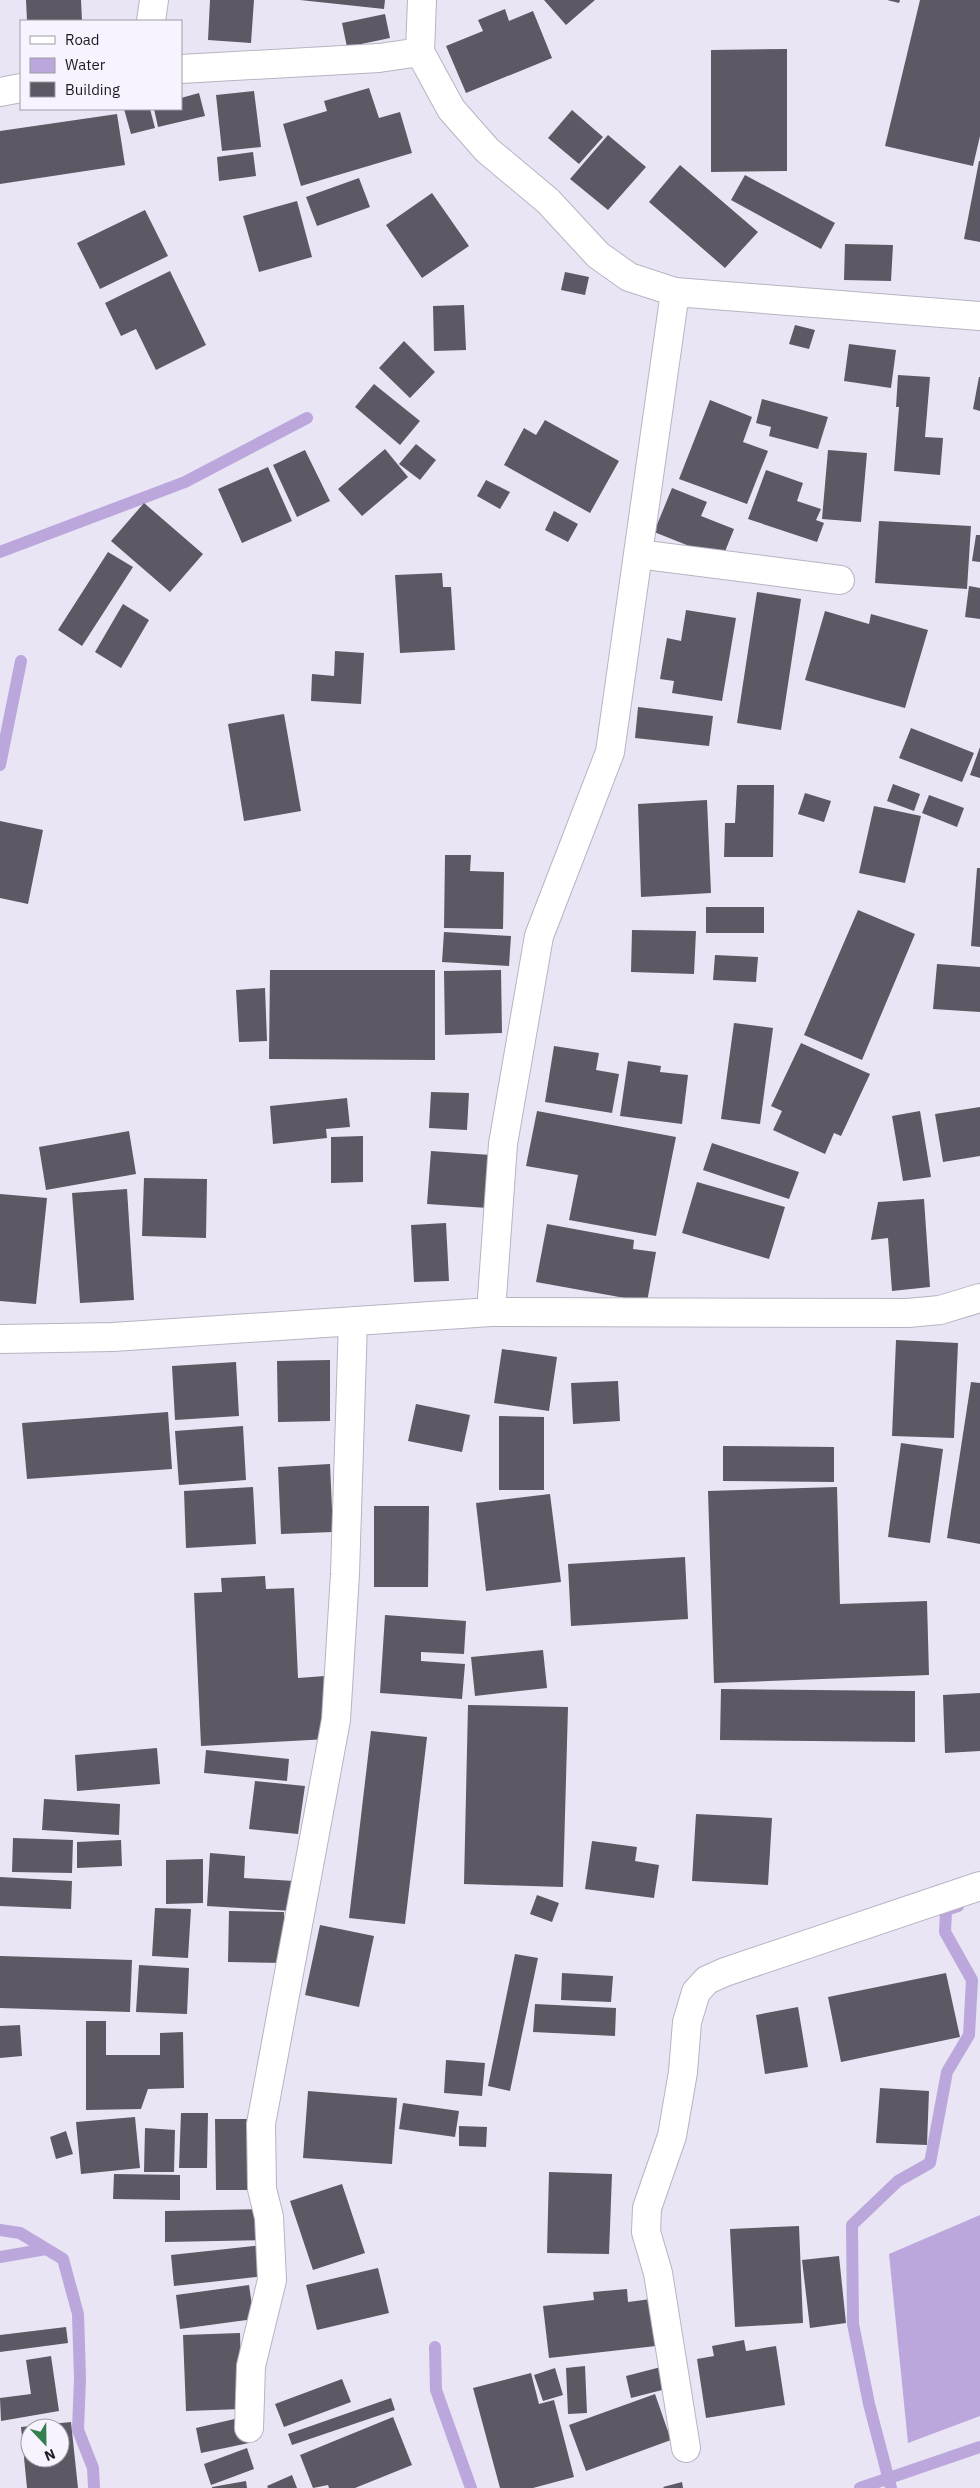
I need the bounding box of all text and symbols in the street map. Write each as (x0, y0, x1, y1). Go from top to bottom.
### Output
legend (20, 20, 182, 110)
text: Road (65, 30, 100, 49)
text: Water (65, 55, 106, 74)
text: Building (65, 80, 120, 99)
north arrow (20, 2418, 70, 2468)
text: N (42, 2445, 58, 2465)

